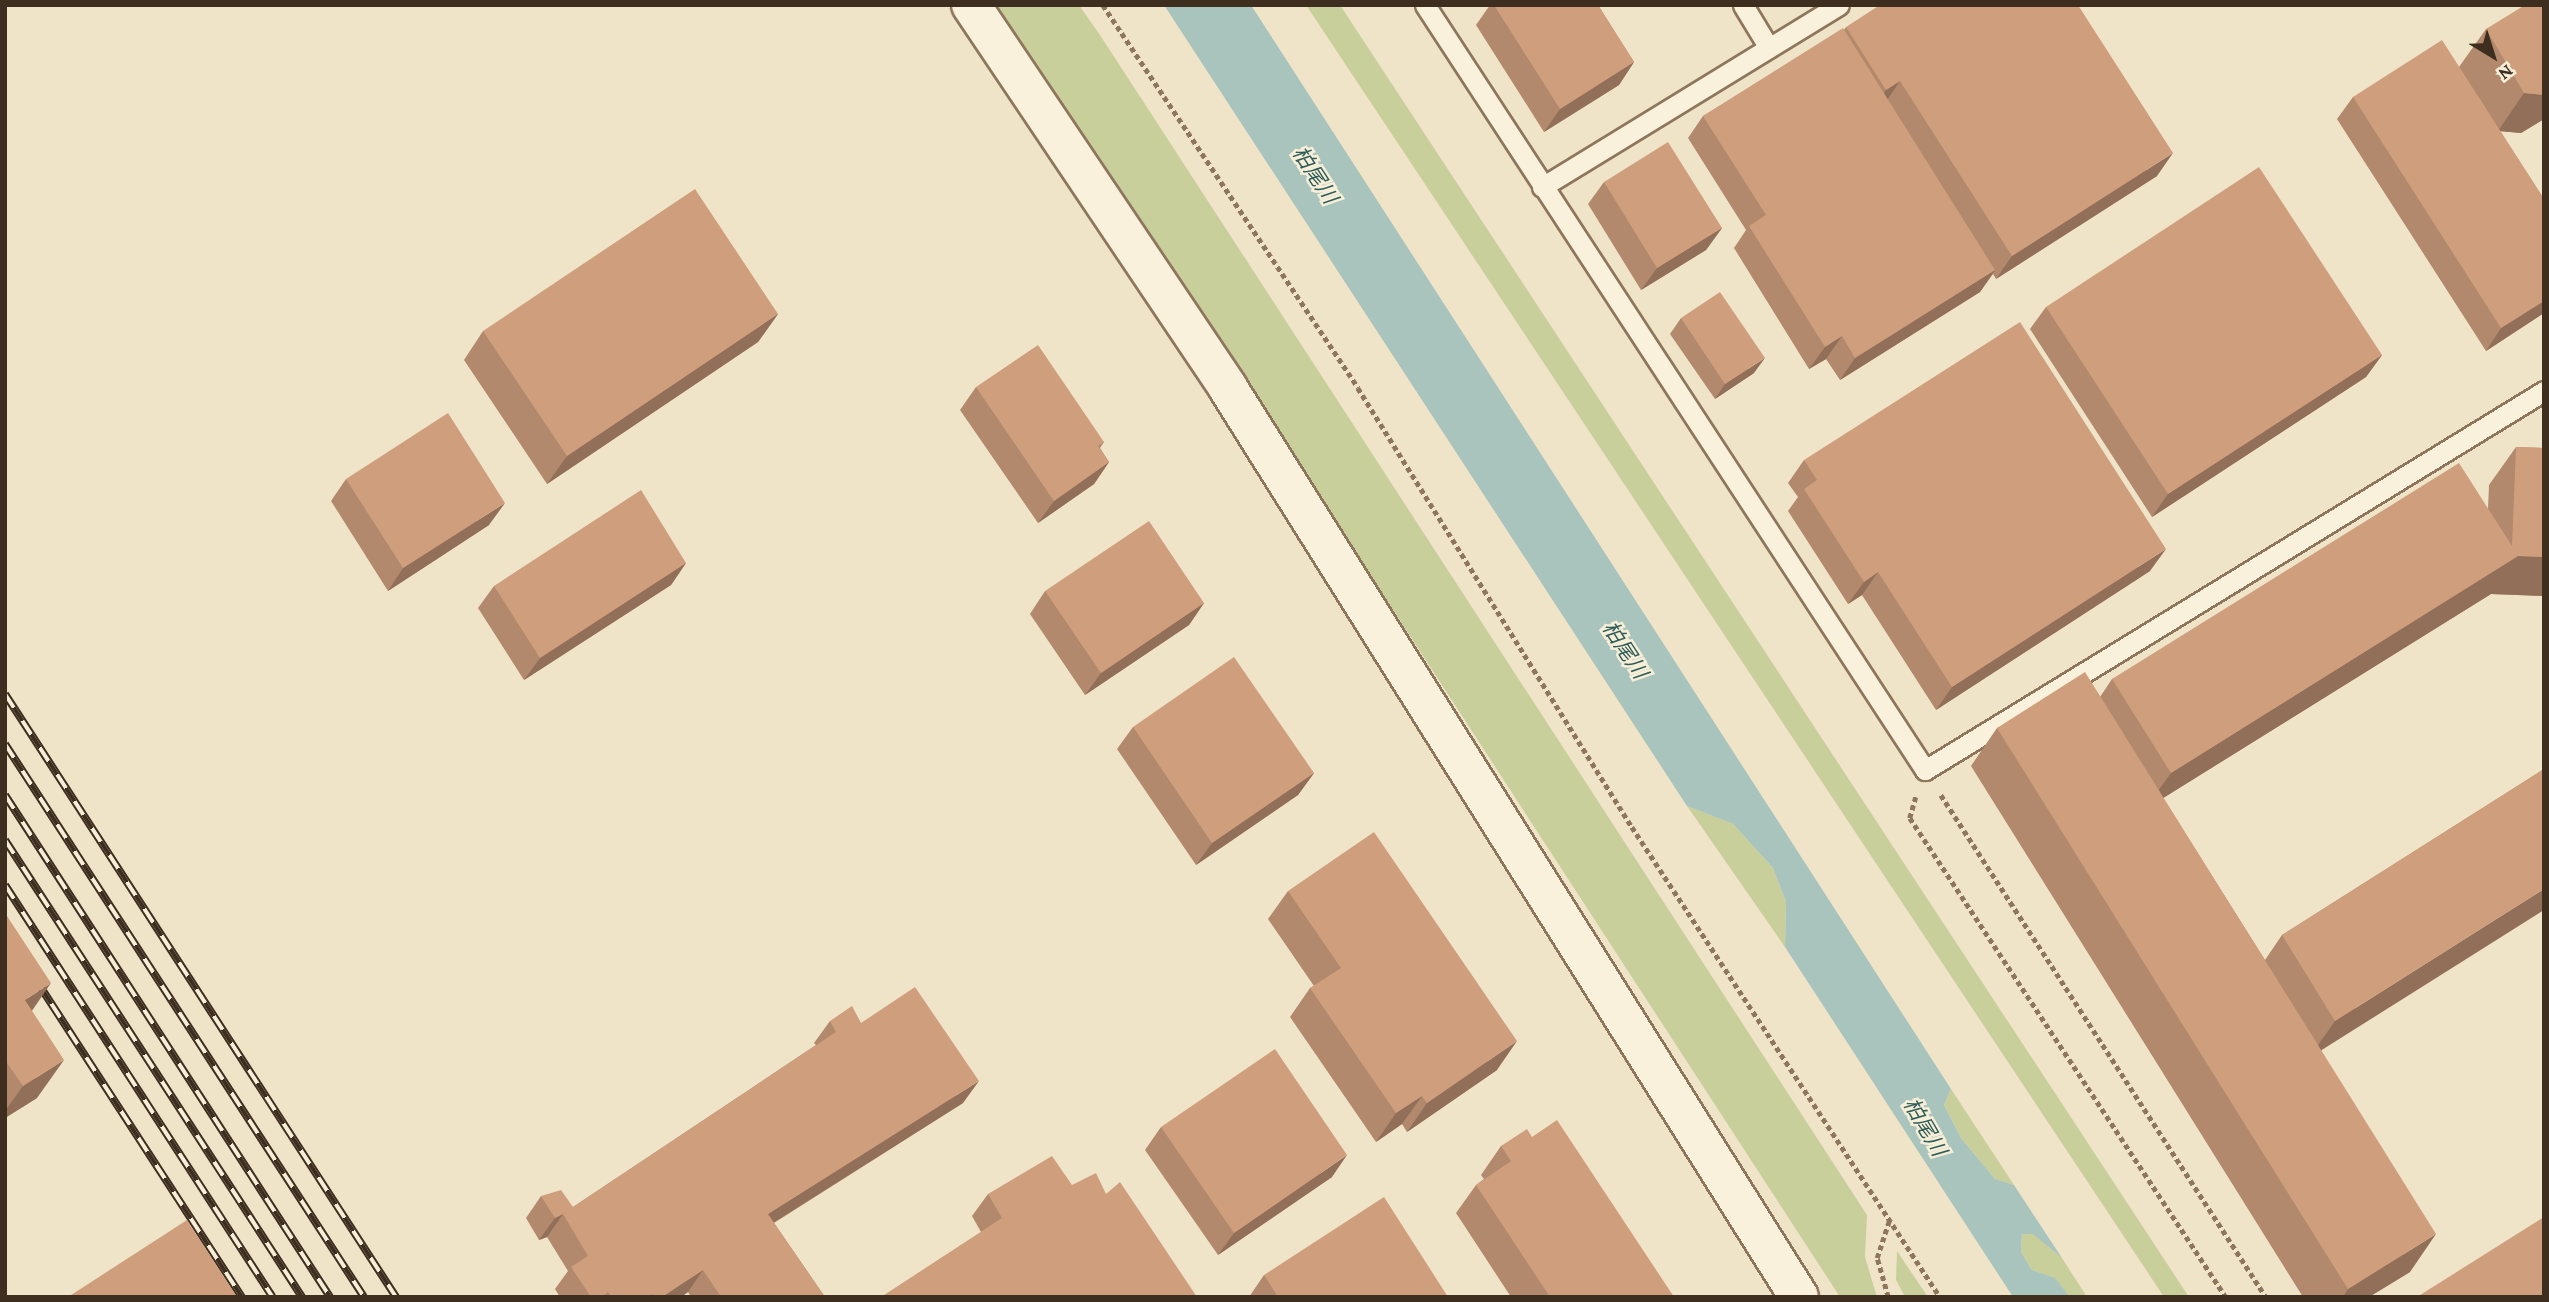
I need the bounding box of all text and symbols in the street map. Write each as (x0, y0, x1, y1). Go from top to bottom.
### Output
north arrow (2458, 21, 2528, 91)
text: N (2495, 61, 2518, 85)
water label: 柏尾川 (1287, 142, 1343, 208)
water label: 柏尾川 (1597, 617, 1653, 683)
water label: 柏尾川 (1898, 1093, 1952, 1161)

